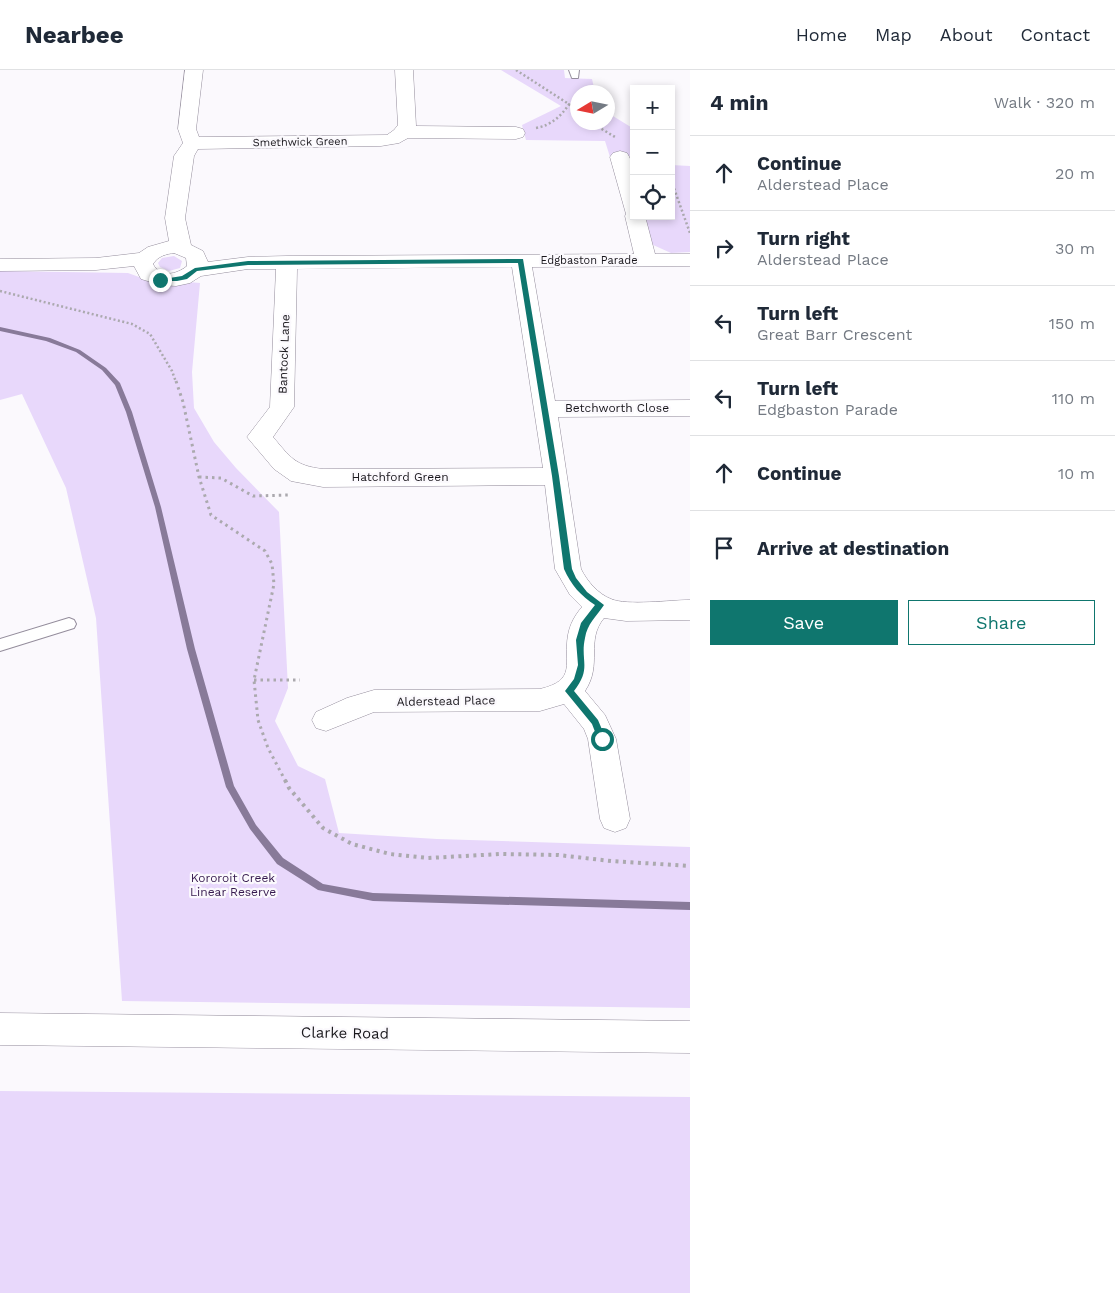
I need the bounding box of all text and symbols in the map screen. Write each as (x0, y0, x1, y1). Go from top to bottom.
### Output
text: Nearbee (25, 21, 124, 49)
text: Home (796, 24, 847, 45)
text: Map (875, 24, 912, 45)
text: About (940, 24, 992, 45)
text: Contact (1020, 24, 1090, 45)
north arrow (570, 85, 615, 130)
map controls (630, 85, 675, 220)
button: + (630, 85, 675, 130)
text: 4 min (710, 90, 768, 115)
text: Walk · 320 m (994, 93, 1095, 112)
button: − (630, 130, 675, 175)
street label: Smethwick Green (252, 135, 348, 149)
text: Continue (757, 152, 841, 175)
icon: ahead (710, 159, 738, 187)
text: 20 m (1055, 164, 1095, 183)
button: locate (630, 175, 675, 220)
text: Alderstead Place (757, 175, 889, 194)
text: Turn right (757, 227, 850, 250)
icon: right (710, 234, 738, 262)
text: 30 m (1055, 239, 1095, 258)
text: Alderstead Place (757, 250, 889, 269)
street label: Edgbaston Parade (541, 254, 638, 267)
route end (149, 269, 172, 292)
text: Turn left (757, 302, 838, 325)
icon: left (710, 309, 738, 337)
street label: Bantock Lane (276, 314, 292, 394)
text: 150 m (1049, 314, 1095, 333)
text: Great Barr Crescent (757, 325, 912, 344)
text: Turn left (757, 377, 838, 400)
icon: left (710, 384, 738, 412)
text: 110 m (1052, 389, 1095, 408)
text: Edgbaston Parade (757, 400, 898, 419)
street label: Betchworth Close (565, 401, 669, 415)
icon: ahead (710, 459, 738, 487)
text: Continue (757, 462, 841, 485)
text: 10 m (1058, 464, 1095, 483)
street label: Hatchford Green (351, 470, 449, 484)
icon: arrive (710, 534, 738, 562)
text: Arrive at destination (757, 537, 949, 560)
button: Save (710, 600, 898, 645)
button: Share (908, 600, 1095, 645)
street label: Alderstead Place (396, 693, 496, 709)
route start (591, 728, 614, 751)
park label: Kororoit Creek Linear Reserve (190, 871, 276, 899)
street label: Clarke Road (301, 1023, 389, 1043)

